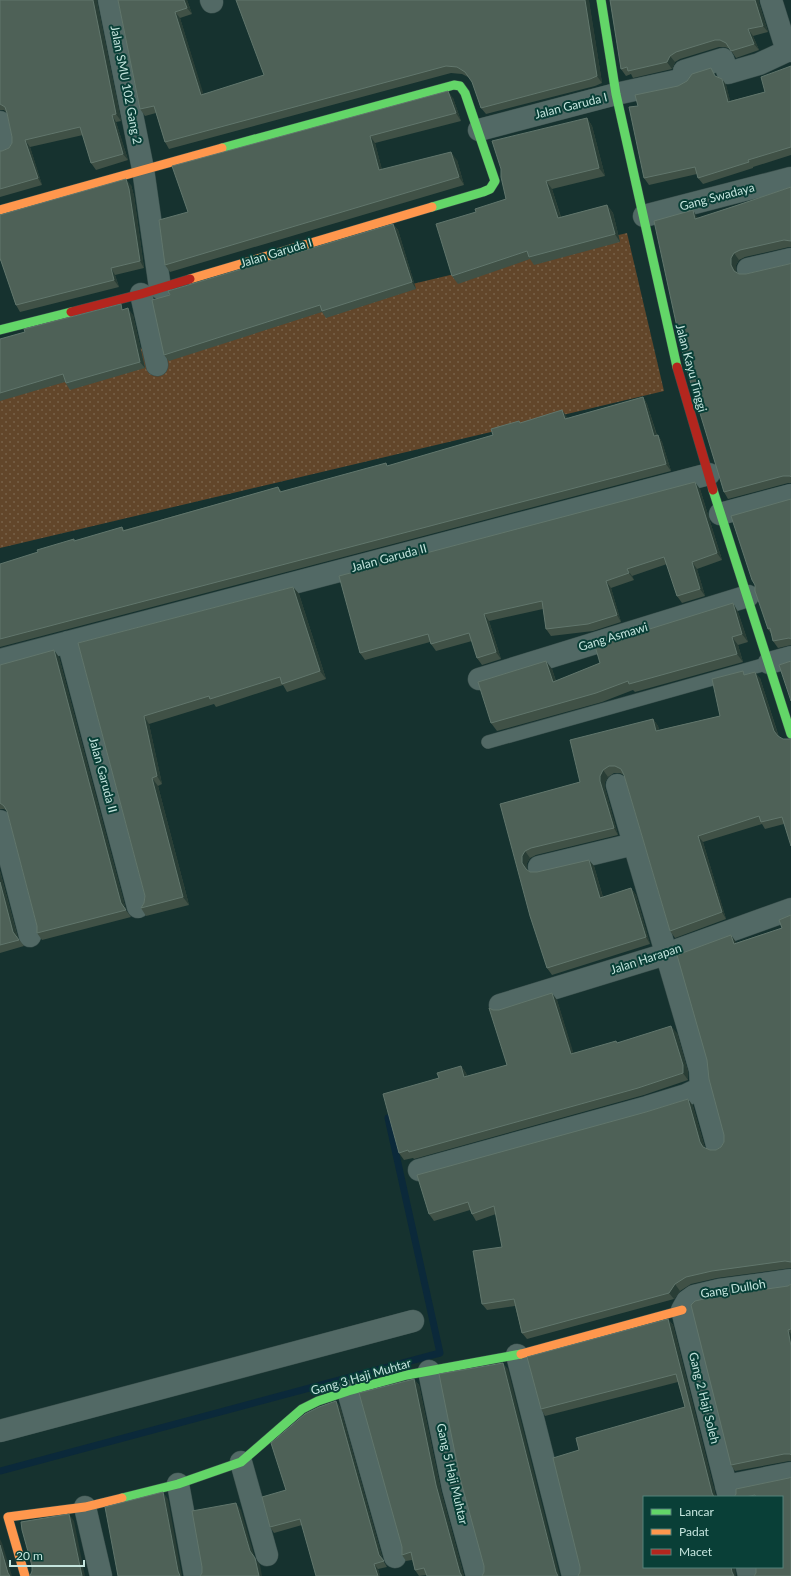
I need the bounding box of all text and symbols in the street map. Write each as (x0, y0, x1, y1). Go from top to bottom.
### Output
street label: Jalan SMU 102 Gang 2 (108, 24, 145, 146)
street label: Jalan Garuda I (533, 89, 609, 122)
street label: Gang Swadaya (678, 179, 756, 214)
street label: Jalan Garuda I (238, 234, 314, 271)
street label: Jalan Kayu Tinggi (673, 322, 710, 414)
street label: Jalan Garuda II (349, 540, 428, 575)
street label: Gang Asmawi (576, 619, 649, 654)
street label: Jalan Garuda II (86, 735, 121, 814)
street label: Jalan Harapan (608, 940, 683, 977)
street label: Gang Dulloh (699, 1276, 766, 1301)
street label: Gang 2 Haji Soleh (686, 1351, 723, 1445)
street label: Gang 3 Haji Muhtar (309, 1355, 413, 1398)
street label: Gang 5 Haji Muhtar (434, 1422, 472, 1527)
legend (643, 1496, 783, 1568)
text: Lancar (679, 1504, 715, 1519)
text: Padat (679, 1524, 710, 1539)
scale bar (10, 1542, 84, 1568)
text: Macet (679, 1544, 713, 1559)
text: 20 m (16, 1548, 43, 1563)

